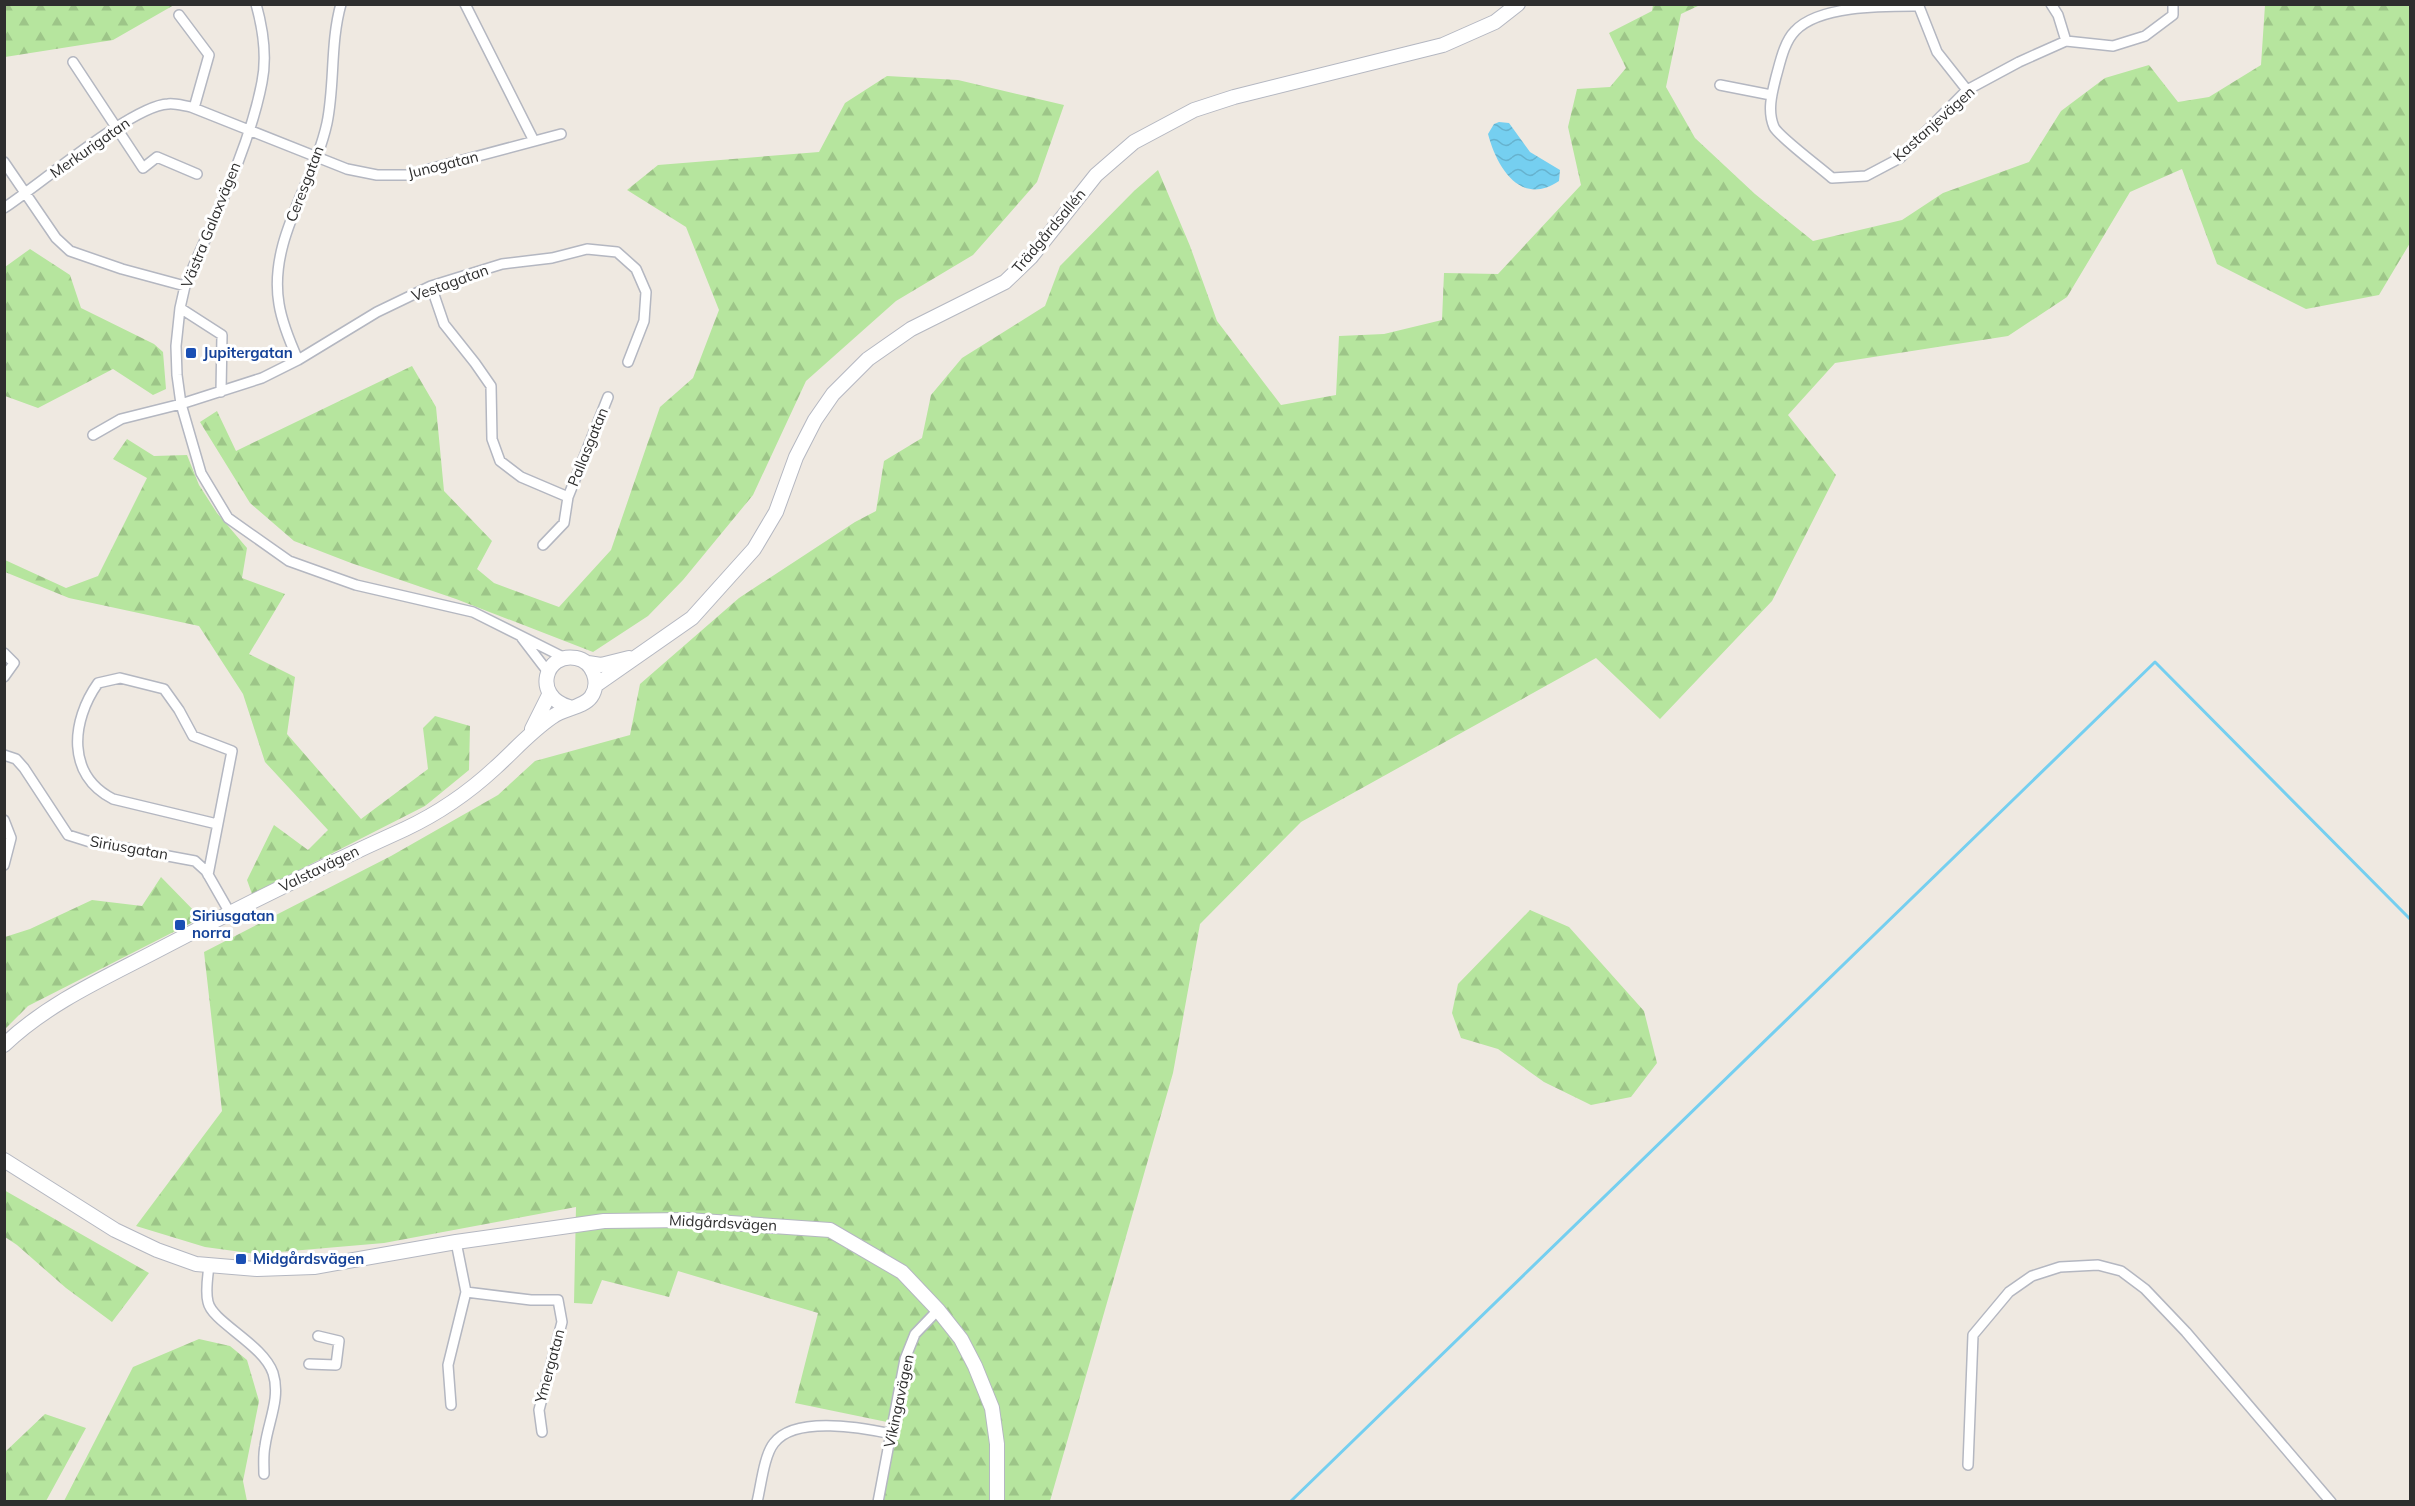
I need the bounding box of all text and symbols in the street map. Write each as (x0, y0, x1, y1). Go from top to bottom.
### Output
street label: Kastanjevägen (1889, 82, 1978, 165)
street label: Merkurigatan (46, 113, 133, 182)
street label: Ceresgatan (281, 143, 328, 225)
street label: Junogatan (406, 147, 480, 182)
street label: Västra Galaxvägen (177, 159, 244, 290)
street label: Trädgårdsallén (1008, 185, 1089, 277)
street label: Vestagatan (409, 260, 491, 305)
place label: Jupitergatan (203, 343, 293, 362)
marker: Jupitergatan (184, 346, 198, 360)
street label: Pallasgatan (563, 405, 612, 489)
street label: Siriusgatan (88, 831, 170, 864)
street label: Valstavägen (276, 841, 362, 896)
place label: Siriusgatan norra (192, 906, 275, 942)
marker: Siriusgatan norra (173, 918, 187, 932)
street label: Midgårdsvägen (669, 1210, 777, 1235)
place label: Midgårdsvägen (253, 1249, 364, 1268)
marker: Midgårdsvägen (234, 1252, 248, 1266)
street label: Ymergatan (530, 1327, 568, 1406)
street label: Vikingavägen (879, 1352, 918, 1449)

